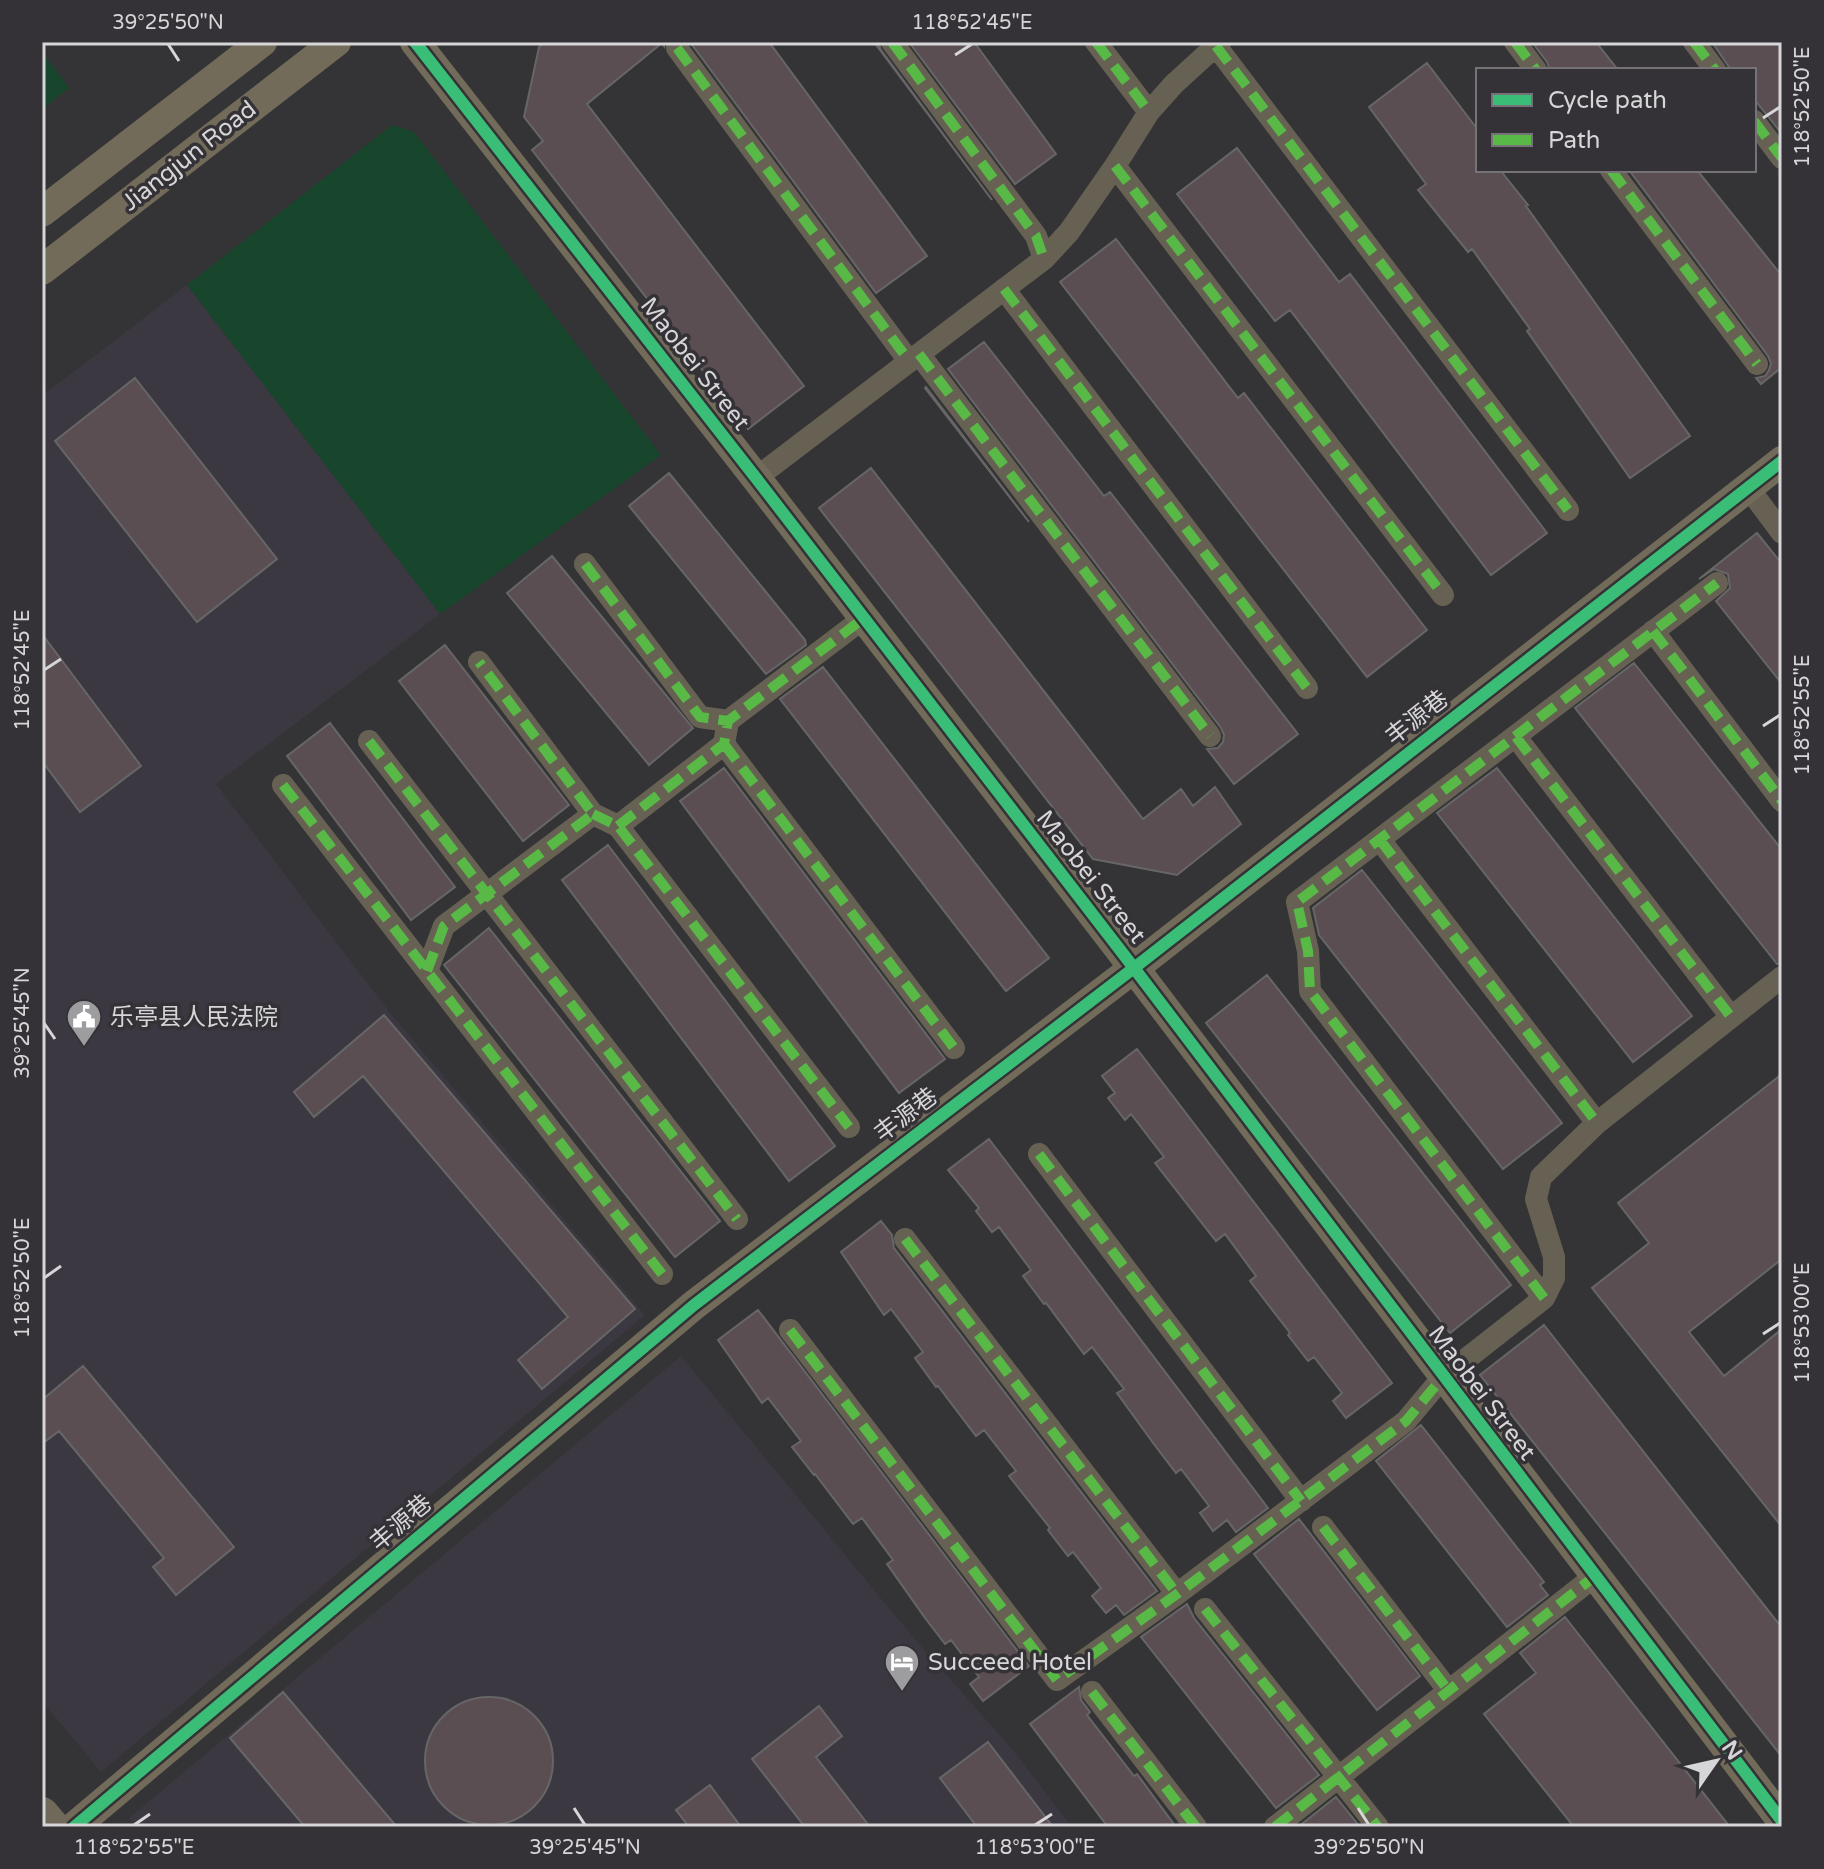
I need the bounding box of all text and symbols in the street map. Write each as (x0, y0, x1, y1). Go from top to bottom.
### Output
text: 39°25'50"N (112, 11, 224, 35)
text: 118°52'45"E (912, 11, 1032, 35)
text: 118°52'50"E (1791, 47, 1815, 167)
legend (1476, 68, 1756, 172)
text: Cycle path (1548, 86, 1667, 115)
street label: Jiangjun Road (116, 95, 262, 217)
text: Path (1548, 126, 1601, 155)
street label: Maobei Street (634, 292, 756, 436)
text: 118°52'45"E (11, 610, 35, 730)
text: 118°52'55"E (1791, 655, 1815, 775)
street label: 丰源巷 (1380, 684, 1454, 752)
street label: Maobei Street (1030, 805, 1152, 949)
text: 39°25'45"N (11, 967, 35, 1079)
public building icon: 乐亭县人民法院 (65, 998, 103, 1048)
place label: 乐亭县人民法院 (110, 1003, 278, 1032)
street label: 丰源巷 (869, 1082, 943, 1148)
text: 118°52'50"E (11, 1218, 35, 1338)
text: 118°53'00"E (1791, 1263, 1815, 1383)
street label: Maobei Street (1422, 1320, 1542, 1466)
street label: 丰源巷 (364, 1489, 438, 1557)
hotel icon: Succeed Hotel (883, 1643, 921, 1693)
place label: Succeed Hotel (928, 1648, 1092, 1677)
north arrow (1676, 1721, 1756, 1801)
text: N (1716, 1736, 1747, 1765)
text: 118°52'55"E (74, 1836, 194, 1860)
text: 39°25'45"N (529, 1836, 641, 1860)
text: 118°53'00"E (975, 1836, 1095, 1860)
text: 39°25'50"N (1313, 1836, 1425, 1860)

